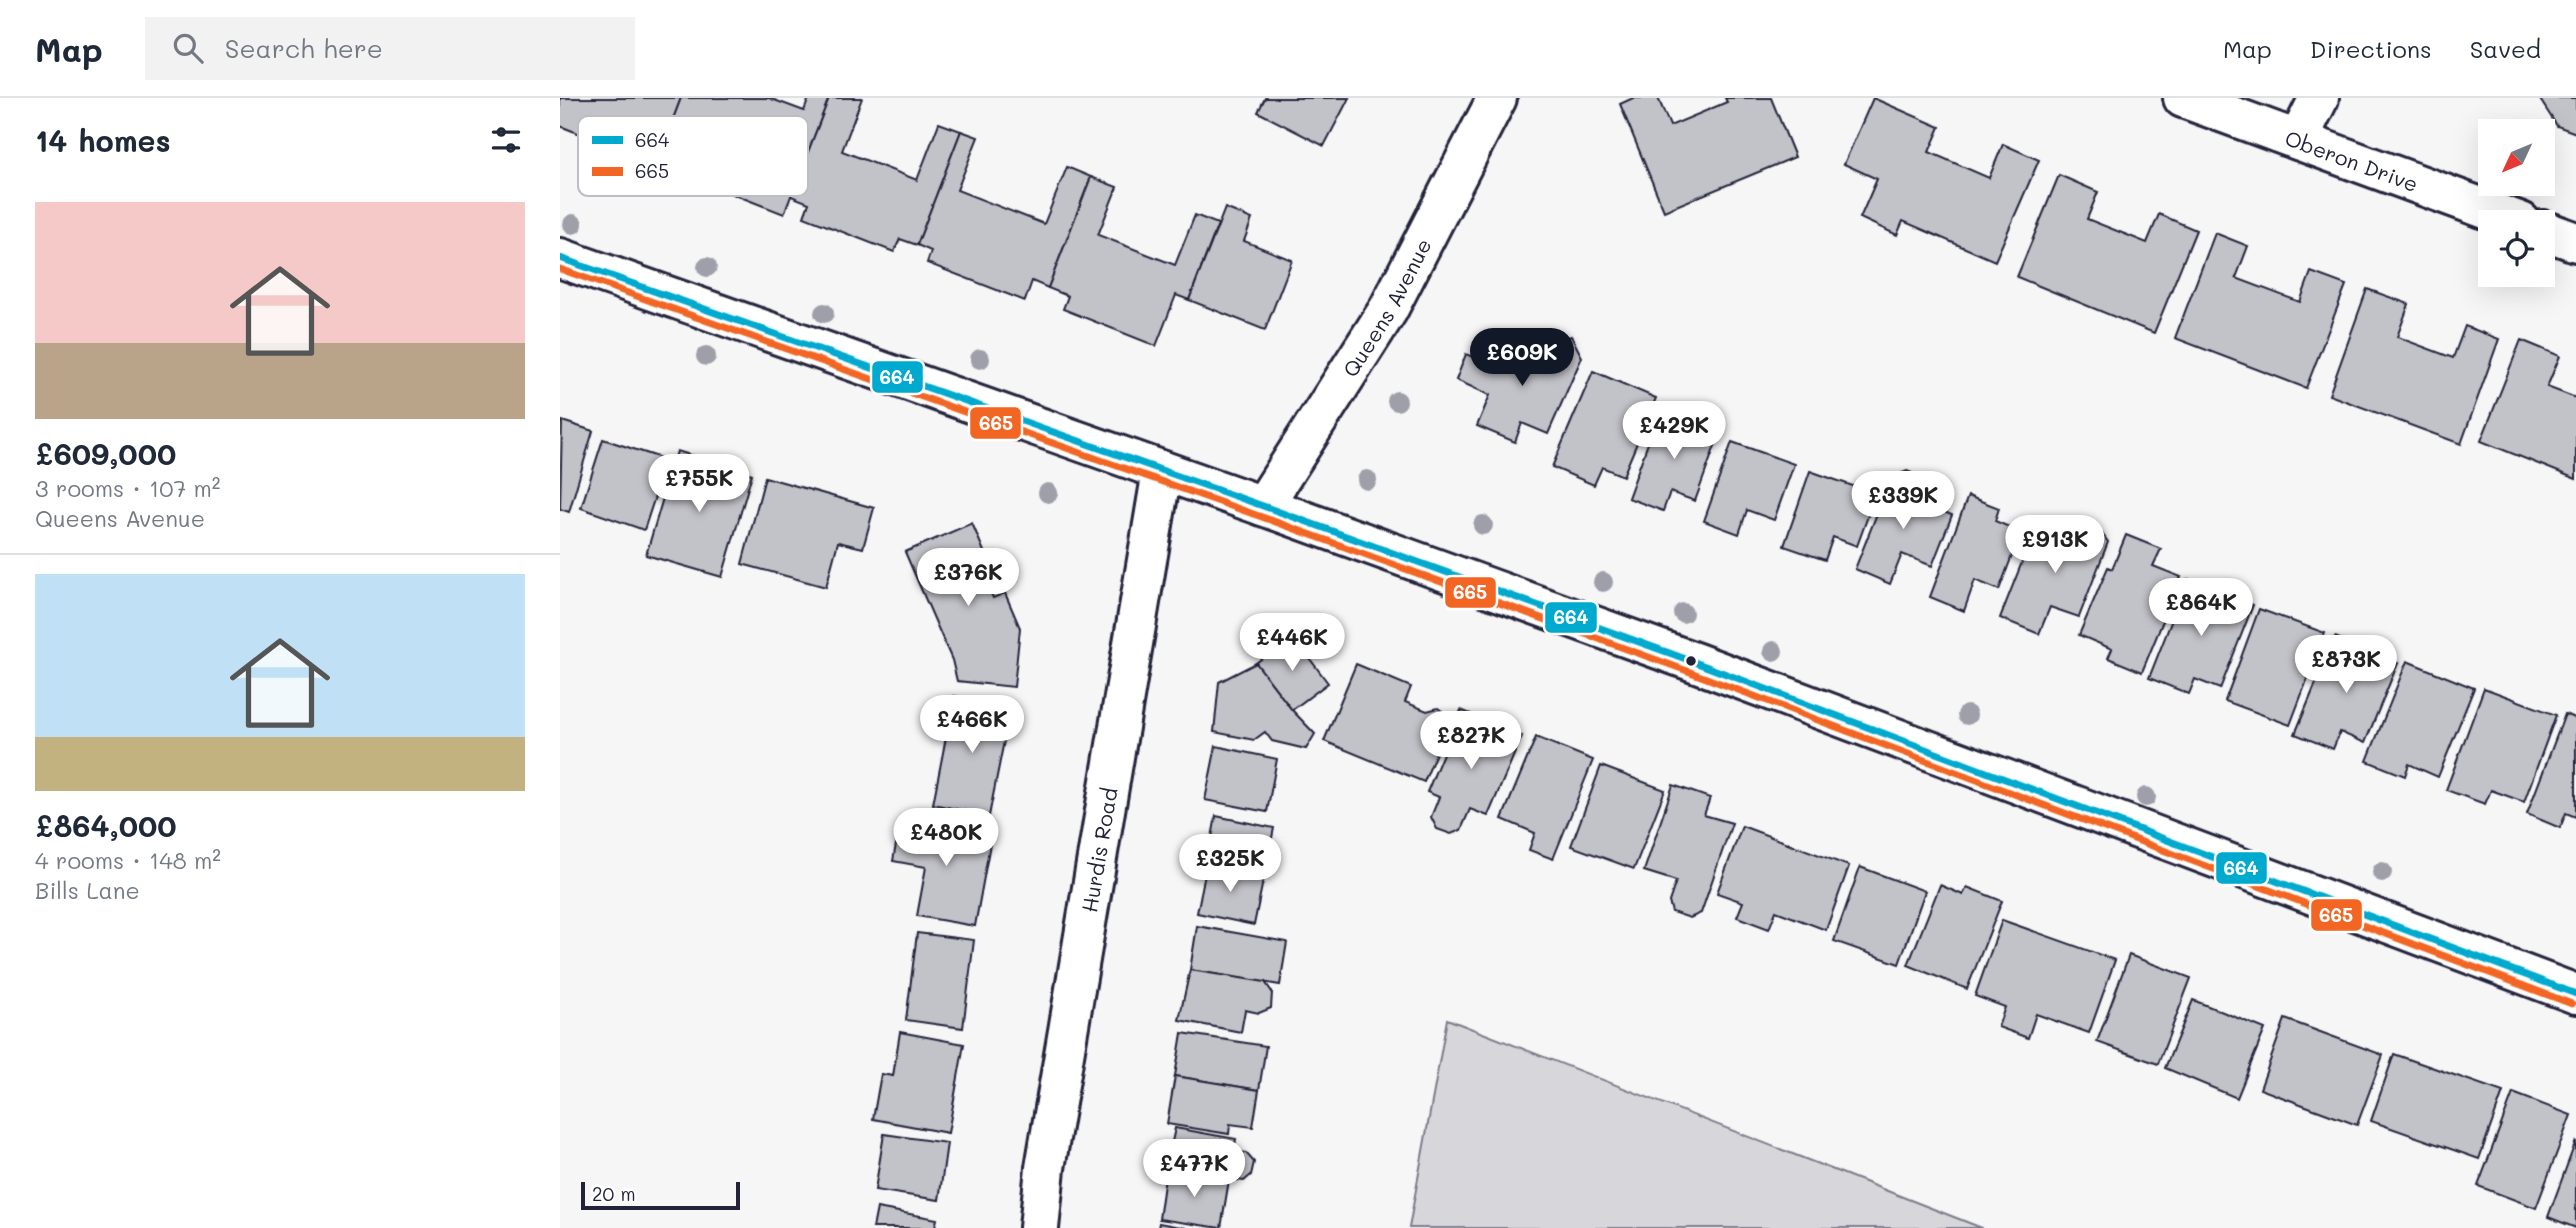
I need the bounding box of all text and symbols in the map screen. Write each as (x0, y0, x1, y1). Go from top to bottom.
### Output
search box (145, 17, 635, 80)
text: Map (35, 27, 103, 70)
icon: search (169, 29, 207, 67)
text: Search here (225, 31, 383, 65)
text: Map (2223, 33, 2272, 64)
text: Directions (2310, 33, 2432, 64)
text: Saved (2470, 33, 2541, 64)
legend (578, 116, 808, 196)
north arrow (2478, 119, 2555, 196)
map controls (2478, 119, 2555, 287)
text: 14 homes (35, 120, 171, 160)
icon: filters (487, 121, 525, 159)
street label: Oberon Drive (2282, 123, 2422, 197)
text: 664 (635, 127, 669, 152)
text: 665 (635, 158, 669, 183)
button: locate (2478, 210, 2555, 287)
street label: Queens Avenue (1336, 233, 1436, 381)
icon: home (217, 248, 343, 374)
pin: £609K (1473, 328, 1571, 388)
text: £609K (1486, 336, 1558, 366)
line badge: 664 (871, 360, 924, 394)
text: 664 (879, 364, 915, 389)
pin: £429K (1625, 402, 1723, 461)
line badge: 665 (969, 406, 1022, 440)
text: £429K (1639, 409, 1709, 439)
text: 665 (979, 410, 1013, 435)
text: £609,000 (35, 433, 176, 473)
pin: £755K (650, 454, 748, 514)
text: £755K (664, 462, 734, 492)
pin: £339K (1854, 472, 1952, 531)
text: 3 rooms · 107 m² (35, 473, 221, 503)
text: £339K (1868, 479, 1938, 509)
text: Queens Avenue (35, 503, 205, 533)
pin: £913K (2006, 516, 2104, 575)
text: £913K (2021, 523, 2089, 553)
pin: £376K (919, 548, 1017, 608)
text: £376K (933, 556, 1003, 586)
line badge: 665 (1444, 576, 1497, 609)
pin: £864K (2152, 578, 2250, 638)
text: 665 (1453, 579, 1487, 604)
text: £864K (2165, 586, 2237, 616)
line badge: 664 (1544, 601, 1598, 634)
text: 664 (1553, 604, 1589, 629)
pin: £446K (1243, 614, 1341, 673)
icon: home (217, 620, 343, 746)
text: £446K (1256, 621, 1328, 651)
pin: £873K (2297, 636, 2395, 695)
text: £873K (2311, 643, 2381, 673)
unlabelled marker (1684, 654, 1698, 668)
pin: £466K (923, 696, 1021, 755)
text: £466K (936, 703, 1008, 733)
pin: £827K (1422, 712, 1520, 771)
text: £827K (1436, 719, 1506, 749)
street label: Hurdis Road (1075, 785, 1122, 914)
text: £864,000 (35, 805, 177, 845)
pin: £480K (897, 808, 995, 868)
text: £480K (909, 816, 983, 846)
pin: £325K (1181, 834, 1279, 894)
text: £325K (1195, 842, 1265, 872)
text: 4 rooms · 148 m² (35, 845, 221, 875)
line badge: 664 (2215, 851, 2268, 885)
text: 664 (2223, 855, 2259, 880)
text: Bills Lane (35, 875, 140, 905)
line badge: 665 (2310, 898, 2363, 932)
text: 665 (2319, 902, 2353, 927)
pin: £477K (1145, 1140, 1243, 1199)
text: £477K (1159, 1147, 1229, 1177)
scale bar (581, 1179, 740, 1211)
text: 20 m (592, 1181, 636, 1206)

